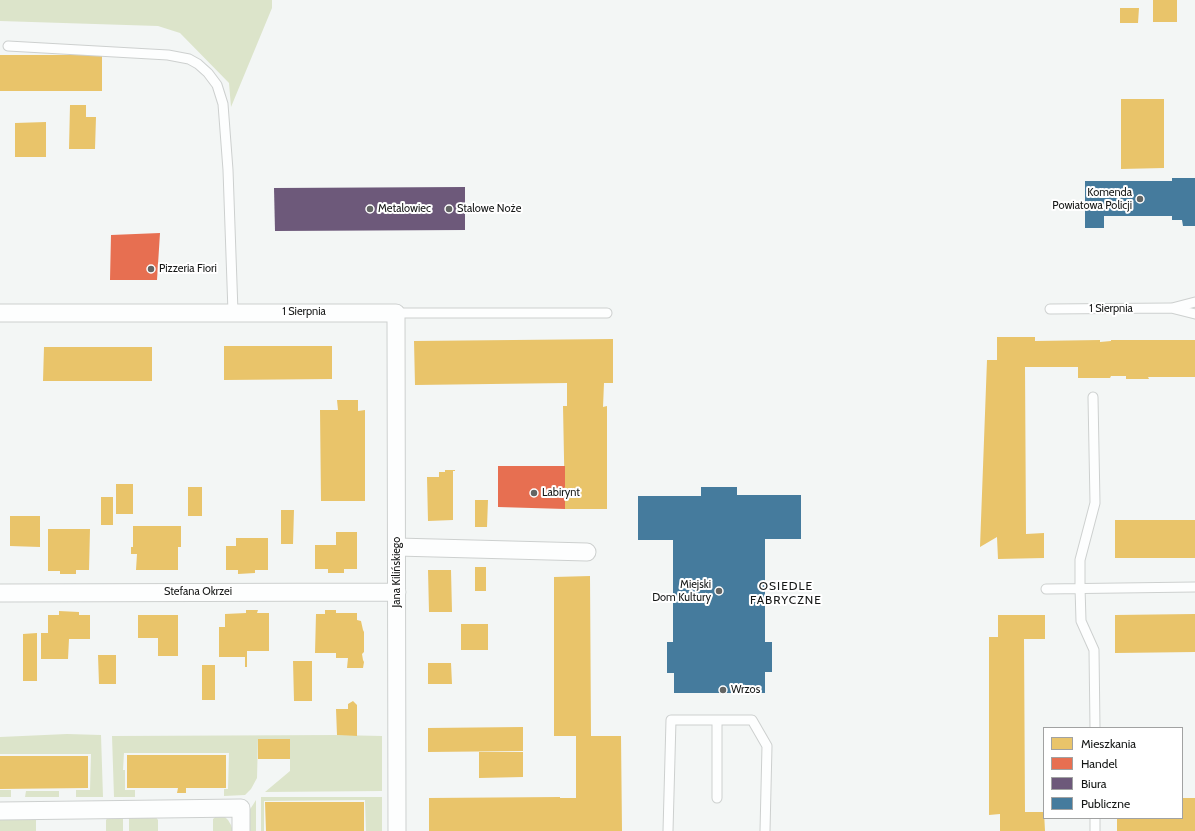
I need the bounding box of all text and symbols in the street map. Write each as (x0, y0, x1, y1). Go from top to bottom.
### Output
place label: Komenda Powiatowa Policji (1052, 186, 1132, 212)
marker: Komenda Powiatowa Policji (1135, 194, 1145, 204)
place label: Metalowiec (378, 202, 431, 216)
place label: Stalowe Noże (457, 202, 521, 216)
marker: Metalowiec (365, 204, 375, 214)
marker: Stalowe Noże (444, 204, 454, 214)
place label: Pizzeria Fiori (159, 262, 217, 276)
marker: Pizzeria Fiori (146, 264, 156, 274)
street label: 1 Sierpnia (1089, 302, 1133, 316)
street label: 1 Sierpnia (282, 305, 326, 319)
place label: Labirynt (542, 486, 580, 500)
marker: Labirynt (529, 488, 539, 498)
street label: Jana Kilińskiego (390, 537, 404, 607)
place label: Miejski Dom Kultury (652, 578, 711, 604)
district label: OSIEDLE FABRYCZNE (750, 579, 822, 607)
street label: Stefana Okrzei (164, 585, 232, 599)
marker: Miejski Dom Kultury (714, 586, 724, 596)
place label: Wrzos (731, 683, 760, 697)
marker: Wrzos (718, 685, 728, 695)
legend (1043, 727, 1183, 819)
text: Mieszkania (1081, 736, 1136, 751)
text: Handel (1081, 756, 1117, 771)
text: Biura (1081, 776, 1106, 791)
text: Publiczne (1081, 796, 1130, 811)

